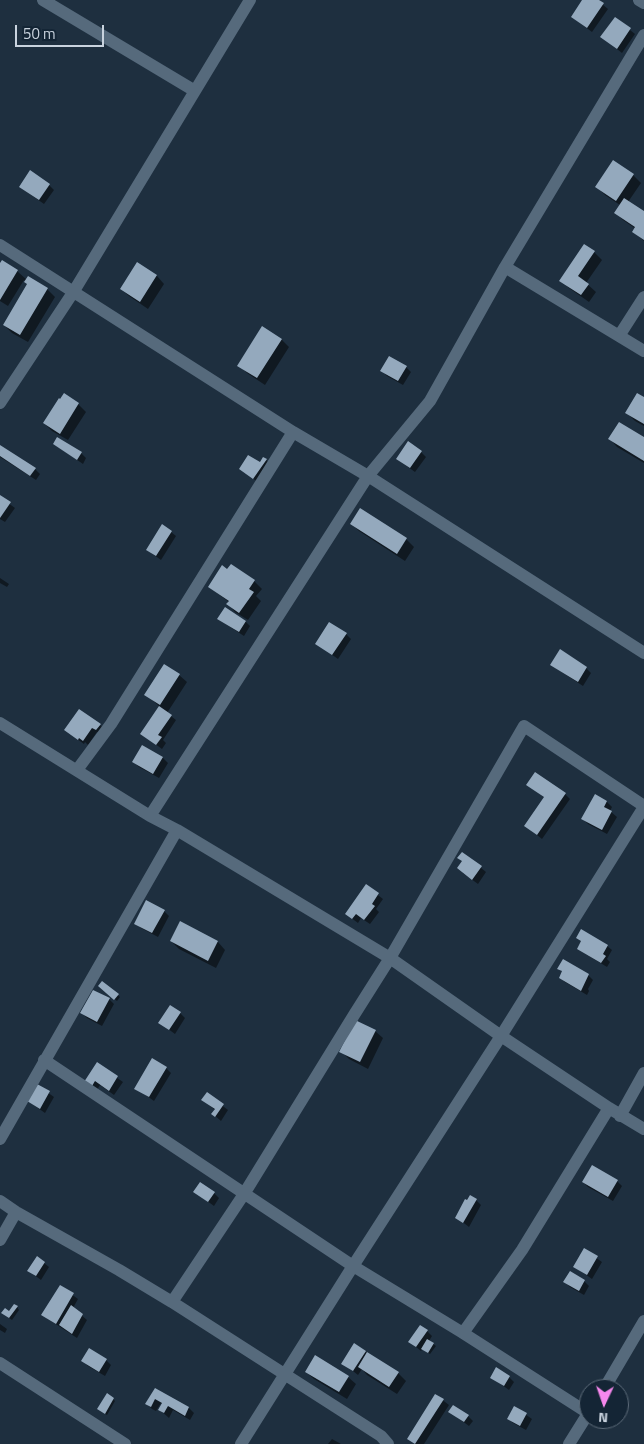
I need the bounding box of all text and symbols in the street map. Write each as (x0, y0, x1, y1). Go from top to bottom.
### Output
scale bar (18, 15, 106, 47)
text: 50 m (23, 22, 56, 45)
north arrow (579, 1379, 629, 1429)
text: N (598, 1408, 609, 1429)

